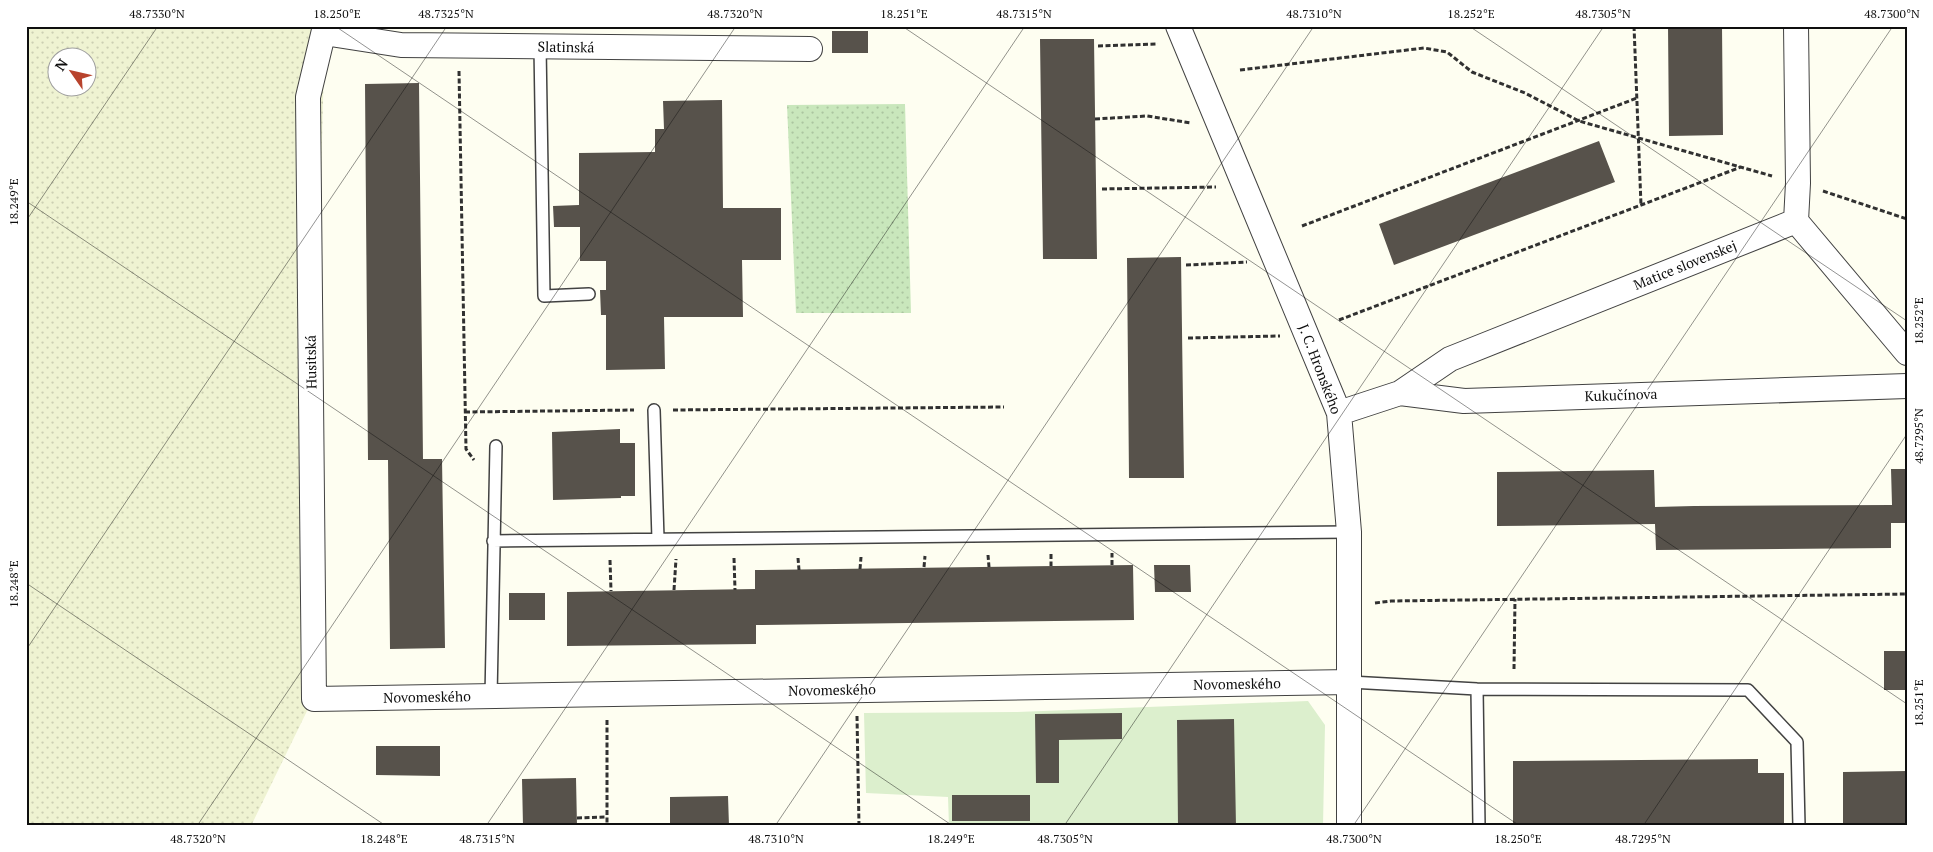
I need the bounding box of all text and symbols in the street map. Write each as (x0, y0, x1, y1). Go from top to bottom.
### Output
text: 48.7330°N (129, 6, 185, 21)
text: 18.250°E (313, 6, 361, 21)
text: 48.7325°N (418, 6, 474, 21)
text: 48.7320°N (707, 6, 763, 21)
text: 18.251°E (880, 6, 928, 21)
text: 48.7315°N (996, 6, 1052, 21)
text: 48.7310°N (1286, 6, 1342, 21)
text: 18.252°E (1447, 6, 1495, 21)
text: 48.7305°N (1575, 6, 1631, 21)
text: 48.7300°N (1864, 6, 1920, 21)
street label: Slatinská (537, 37, 595, 56)
north arrow (48, 48, 98, 98)
text: N (50, 54, 72, 74)
text: 18.249°E (6, 178, 21, 226)
street label: Matice slovenskej (1630, 235, 1739, 294)
text: 18.252°E (1911, 297, 1926, 345)
street label: J. C. Hronského (1295, 321, 1346, 417)
street label: Husitská (301, 335, 320, 389)
street label: Kukučínova (1584, 384, 1658, 405)
text: 48.7295°N (1911, 408, 1926, 464)
text: 18.248°E (6, 560, 21, 608)
street label: Novomeského (1193, 673, 1281, 694)
street label: Novomeského (788, 679, 876, 700)
text: 18.251°E (1911, 679, 1926, 727)
street label: Novomeského (383, 686, 471, 707)
text: 48.7320°N (170, 831, 226, 846)
text: 18.248°E (360, 831, 408, 846)
text: 48.7315°N (459, 831, 515, 846)
text: 48.7310°N (748, 831, 804, 846)
text: 18.249°E (927, 831, 975, 846)
text: 48.7305°N (1037, 831, 1093, 846)
text: 48.7300°N (1326, 831, 1382, 846)
text: 18.250°E (1494, 831, 1542, 846)
text: 48.7295°N (1615, 831, 1671, 846)

